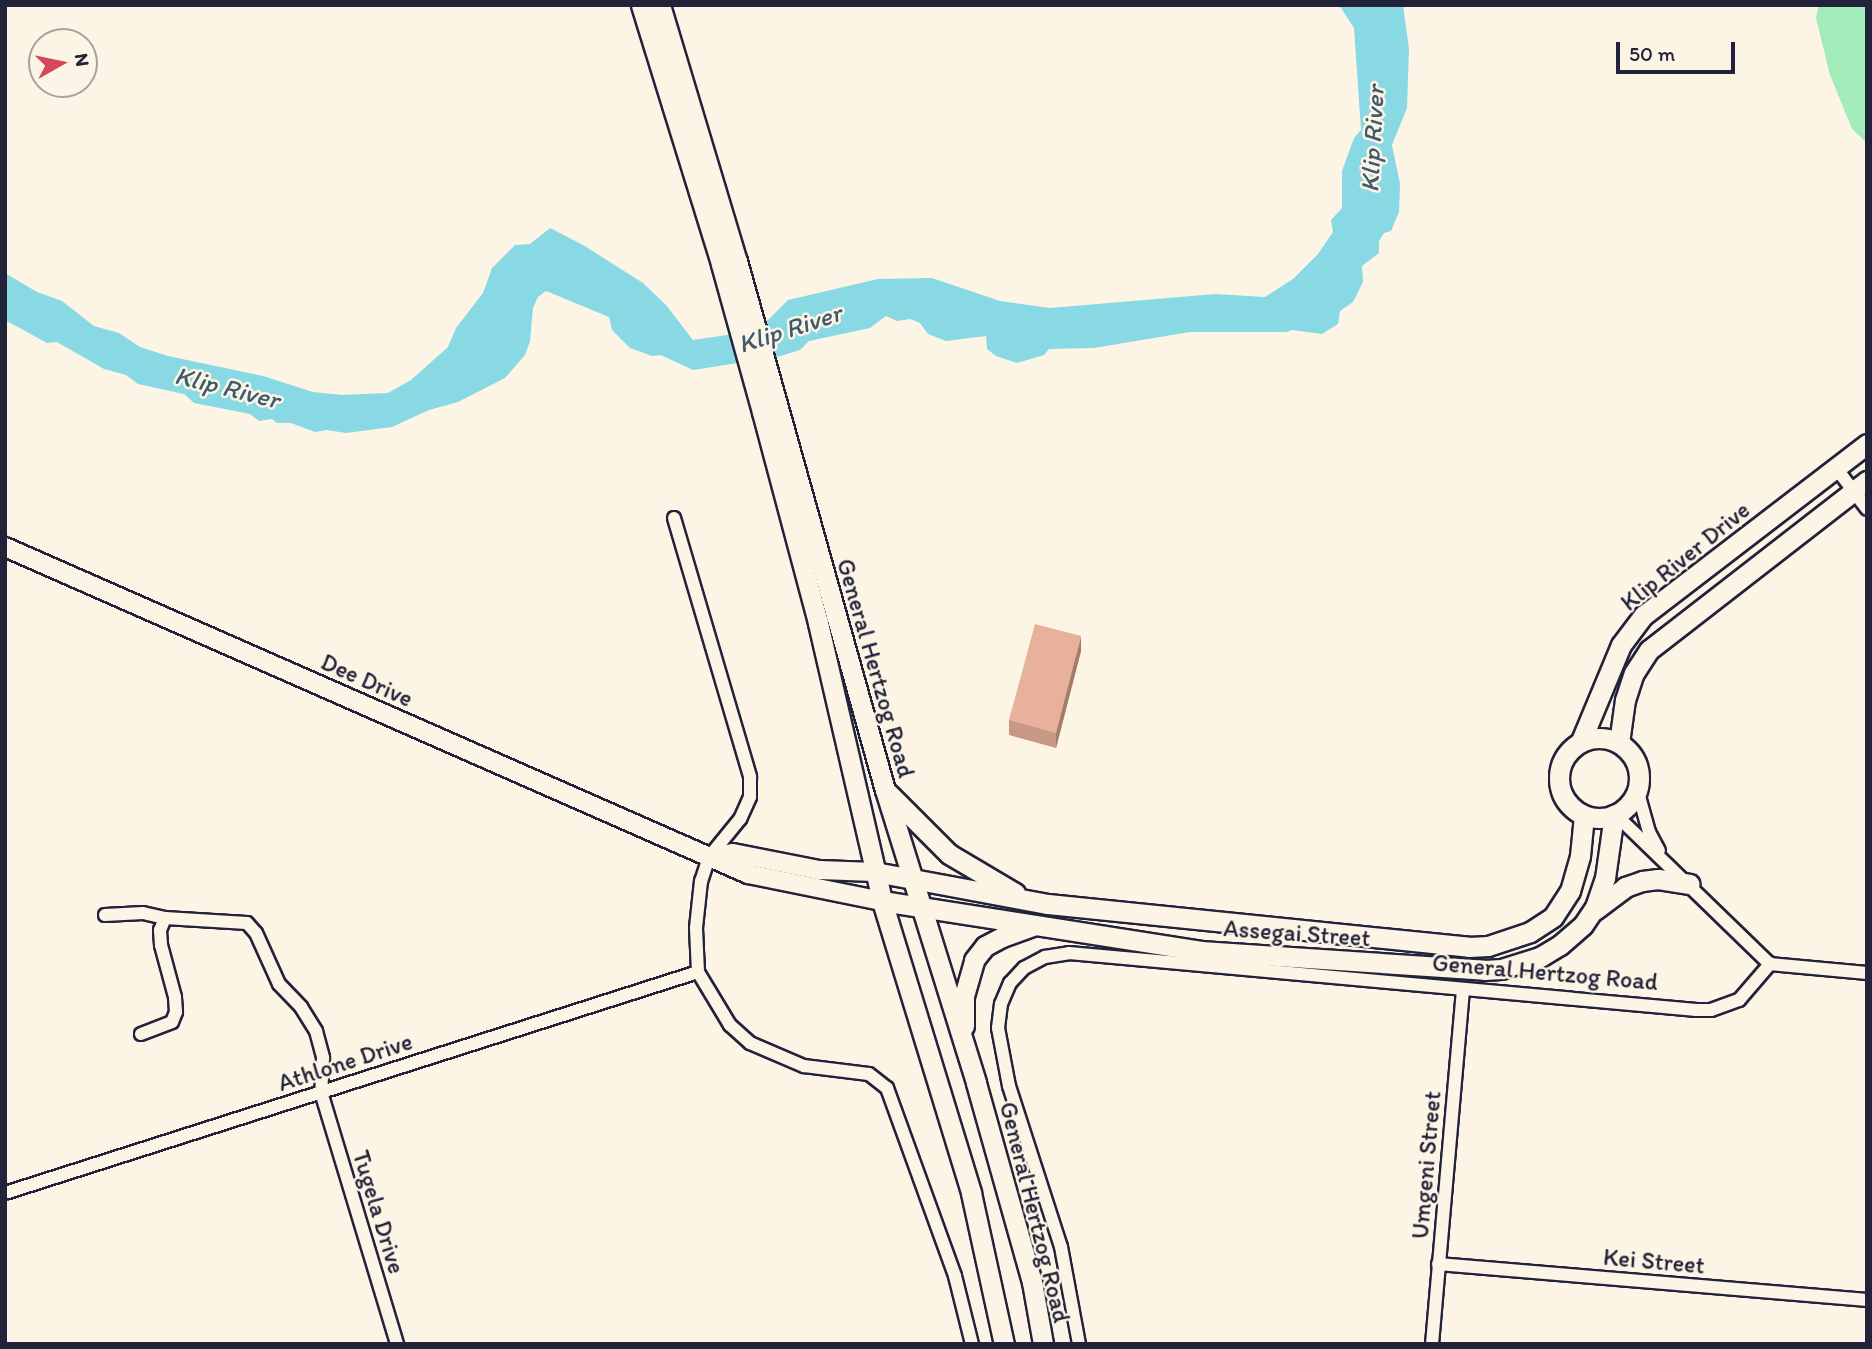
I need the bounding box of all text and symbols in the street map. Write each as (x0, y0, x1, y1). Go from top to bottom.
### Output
north arrow (28, 28, 98, 98)
scale bar (1620, 28, 1739, 72)
text: 50 m (1629, 41, 1675, 66)
text: N (70, 52, 95, 68)
water label: Klip River (1355, 85, 1391, 193)
water label: Klip River (735, 298, 845, 360)
water label: Klip River (172, 360, 282, 416)
street label: Klip River Drive (1615, 495, 1755, 617)
street label: General Hertzog Road (831, 555, 921, 781)
street label: Dee Drive (316, 647, 418, 713)
street label: Assegai Street (1223, 914, 1371, 952)
street label: General Hertzog Road (1431, 948, 1659, 996)
street label: Athlone Drive (274, 1027, 416, 1097)
street label: Umgeni Street (1405, 1090, 1447, 1240)
street label: General Hertzog Road (994, 1099, 1076, 1325)
street label: Tugela Drive (347, 1147, 411, 1277)
street label: Kei Street (1602, 1242, 1706, 1280)

